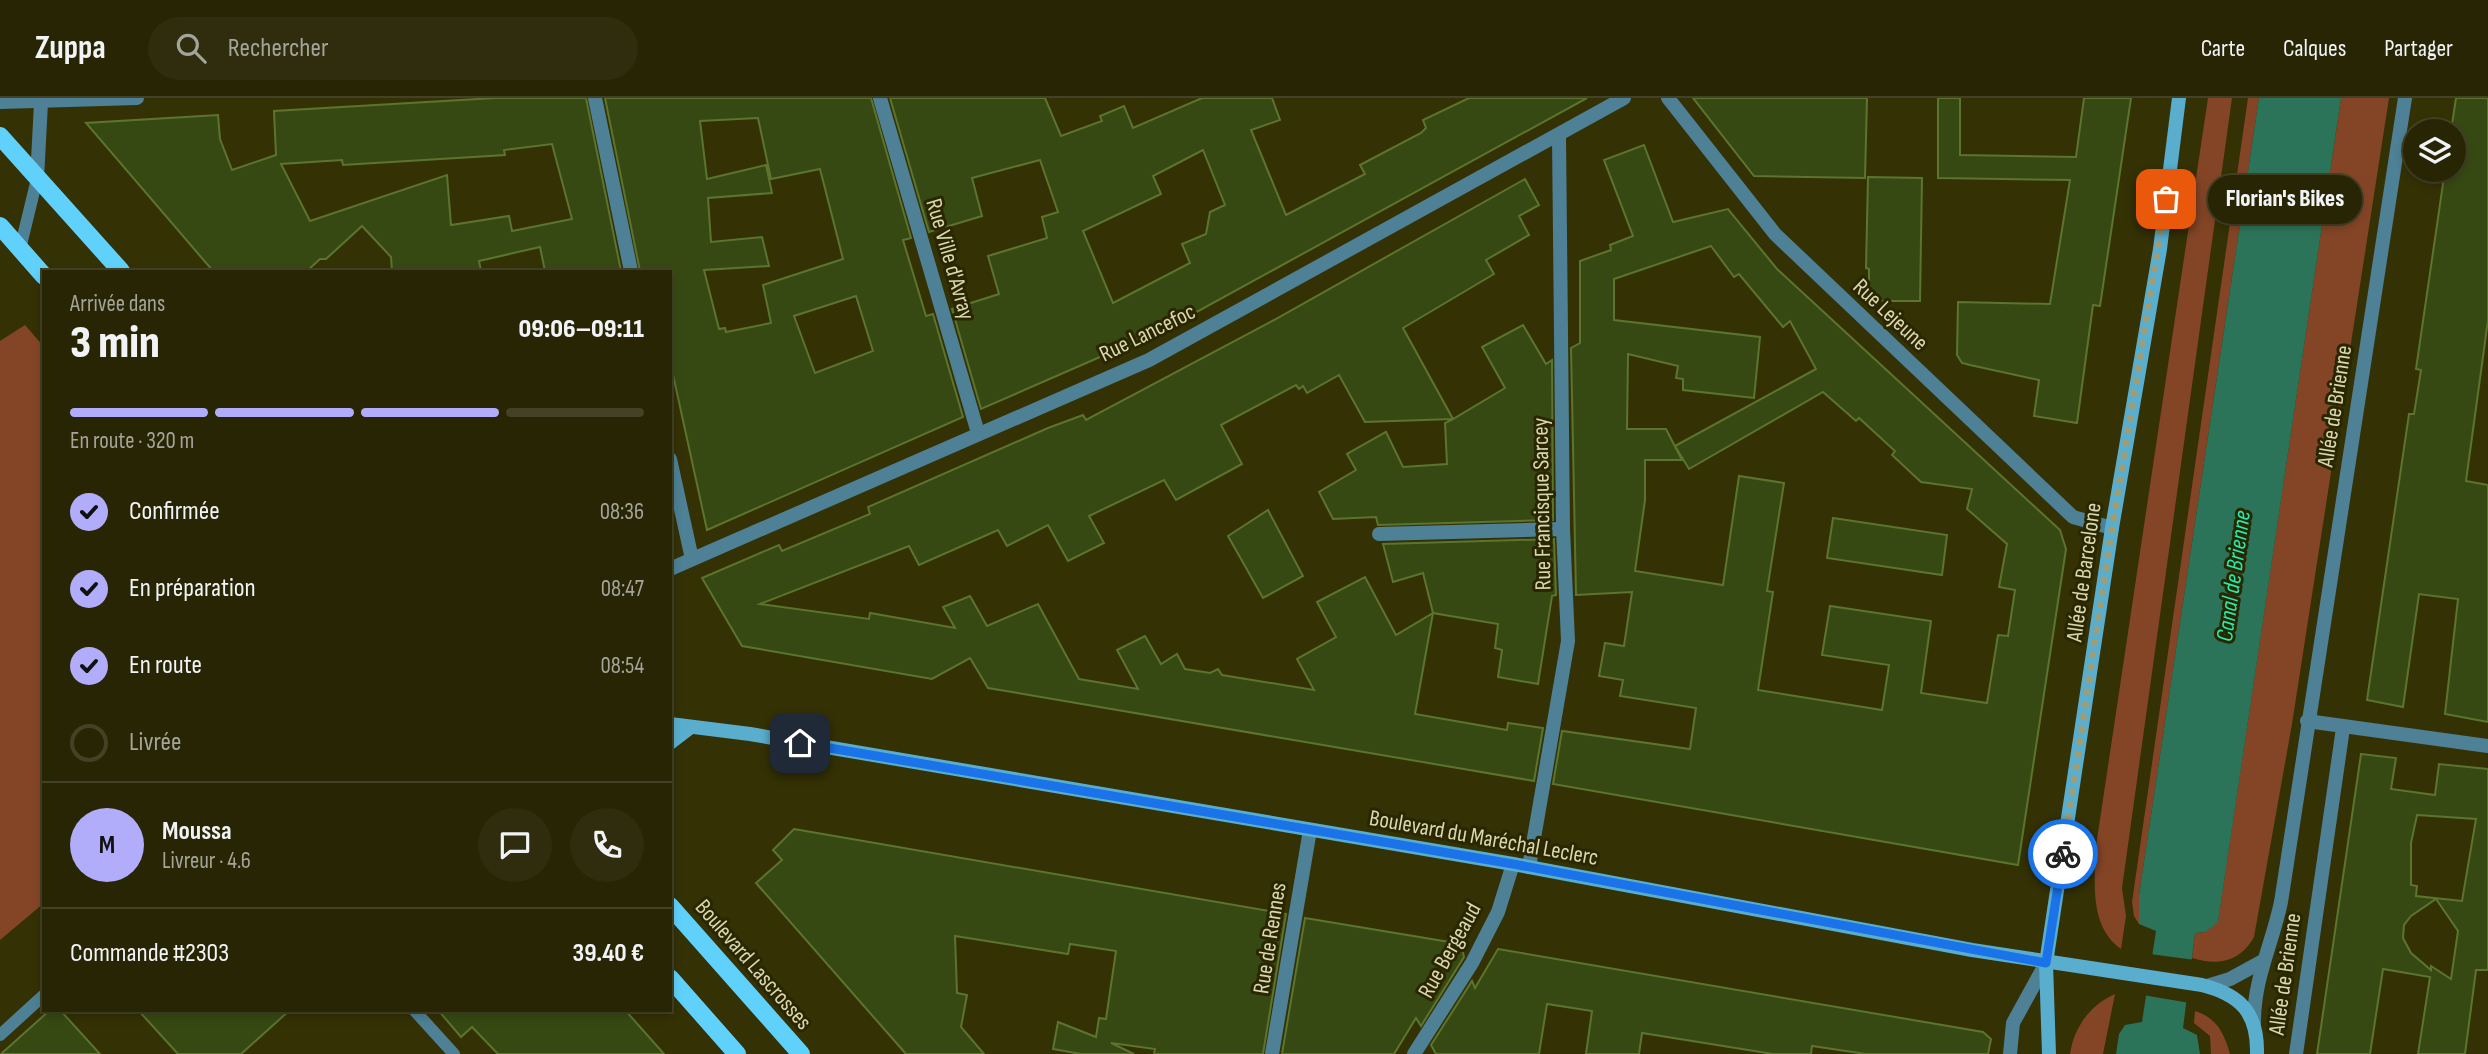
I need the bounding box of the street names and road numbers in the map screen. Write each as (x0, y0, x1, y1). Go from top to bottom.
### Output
street label: Rue Ville d'Avray (919, 195, 981, 323)
street label: Rue Lejeune (1847, 273, 1934, 357)
street label: Rue Lancefoc (1095, 298, 1200, 368)
street label: Allée de Brienne (2311, 343, 2358, 470)
street label: Rue Francisque Sarcey (1526, 417, 1558, 591)
street label: Allée de Barcelone (2060, 501, 2108, 644)
street label: Boulevard du Maréchal Leclerc (1367, 804, 1601, 872)
street label: Rue de Rennes (1247, 880, 1293, 996)
street label: Boulevard Lascrosses (689, 894, 818, 1036)
street label: Rue Bergeaud (1412, 898, 1488, 1003)
street label: Allée de Brienne (2262, 911, 2307, 1038)

